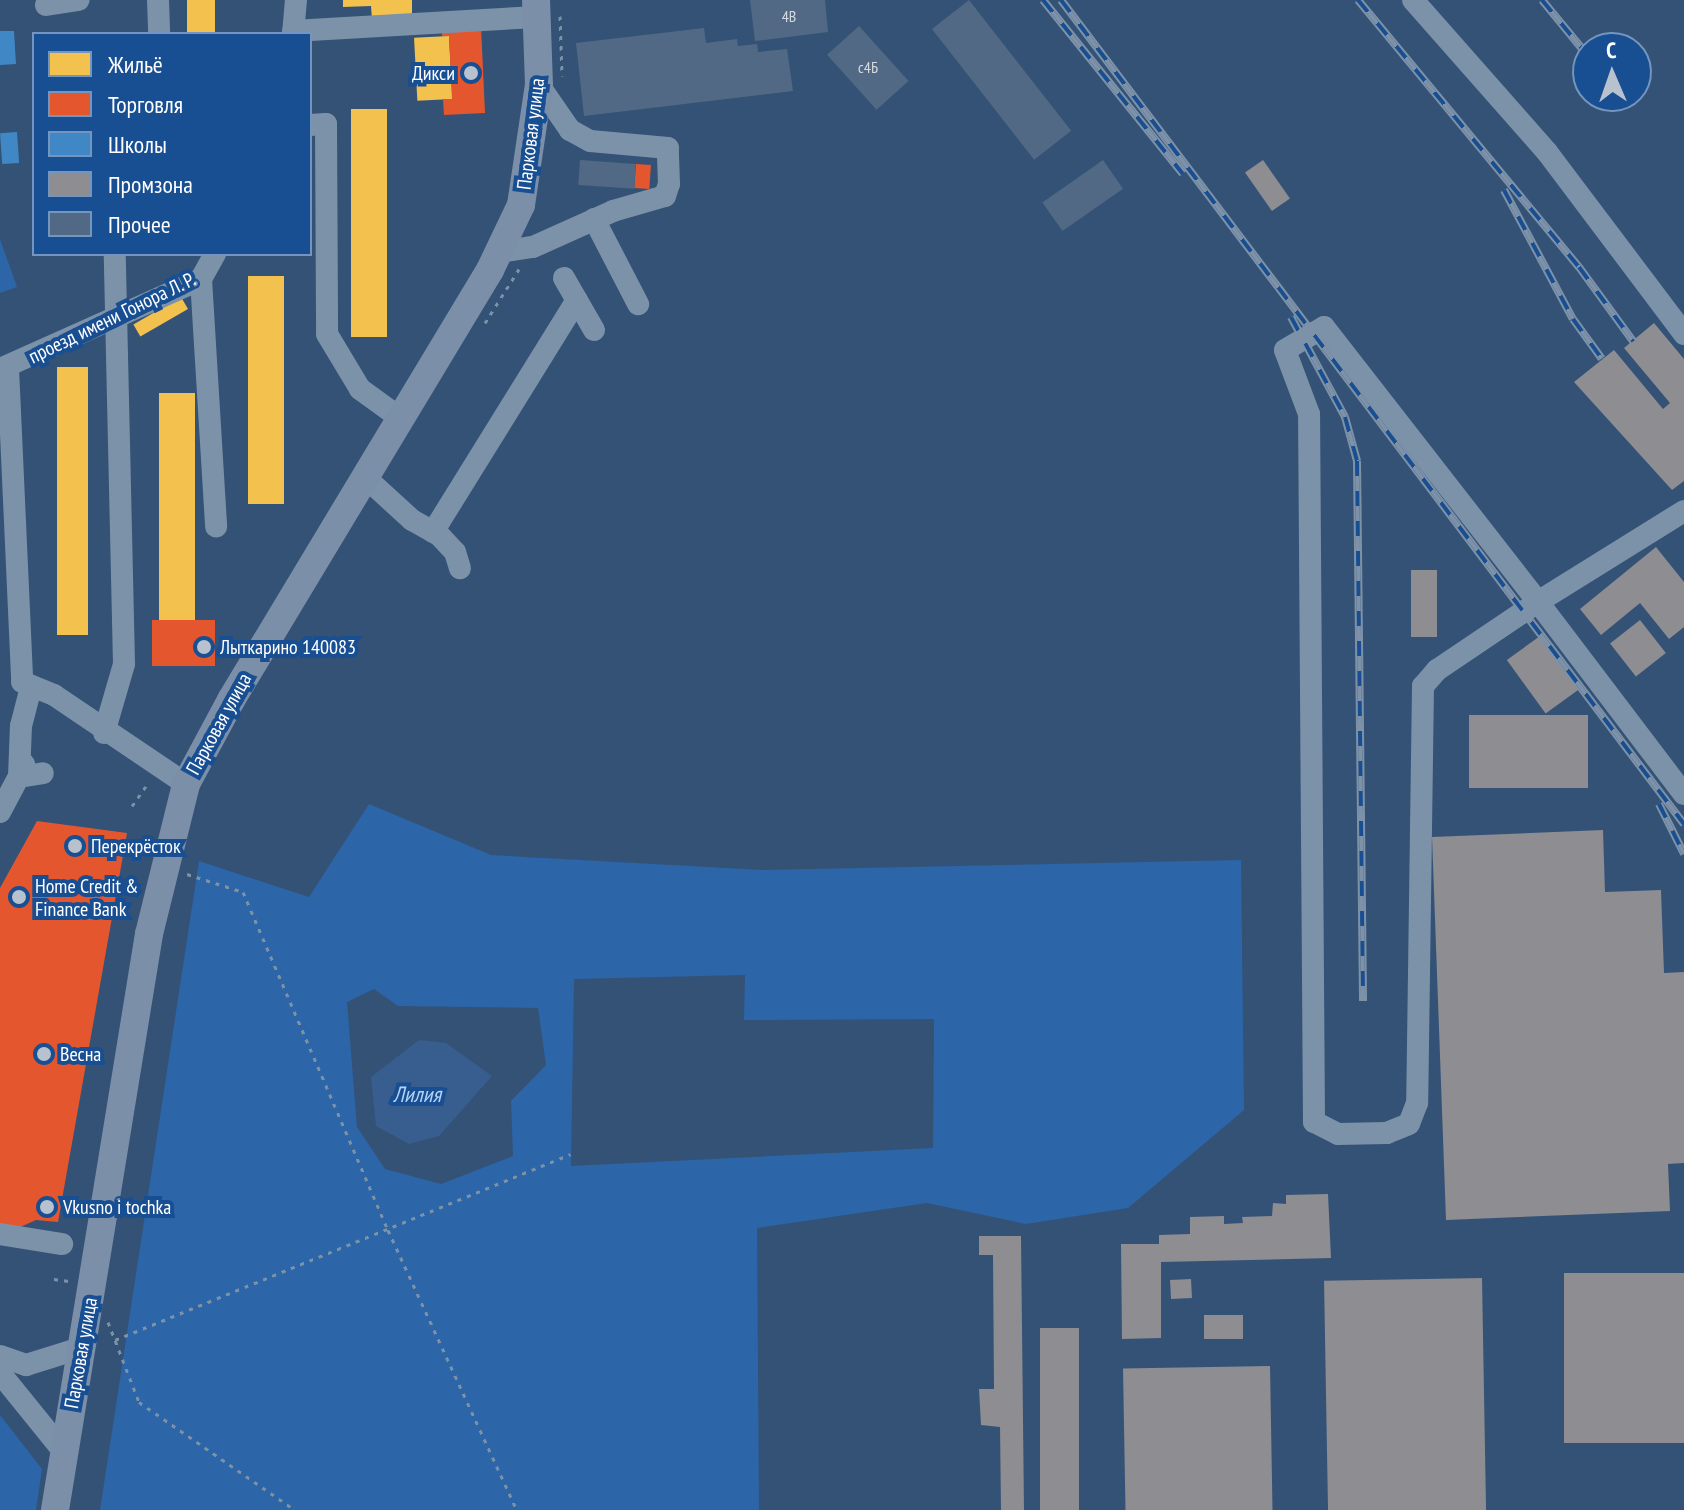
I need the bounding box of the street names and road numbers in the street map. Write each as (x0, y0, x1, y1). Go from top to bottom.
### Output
street label: Парковая улица (512, 77, 550, 191)
street label: проезд имени Гонора Л. Р. (24, 267, 200, 369)
street label: Парковая улица (181, 669, 257, 779)
street label: Парковая улица (59, 1296, 103, 1410)

